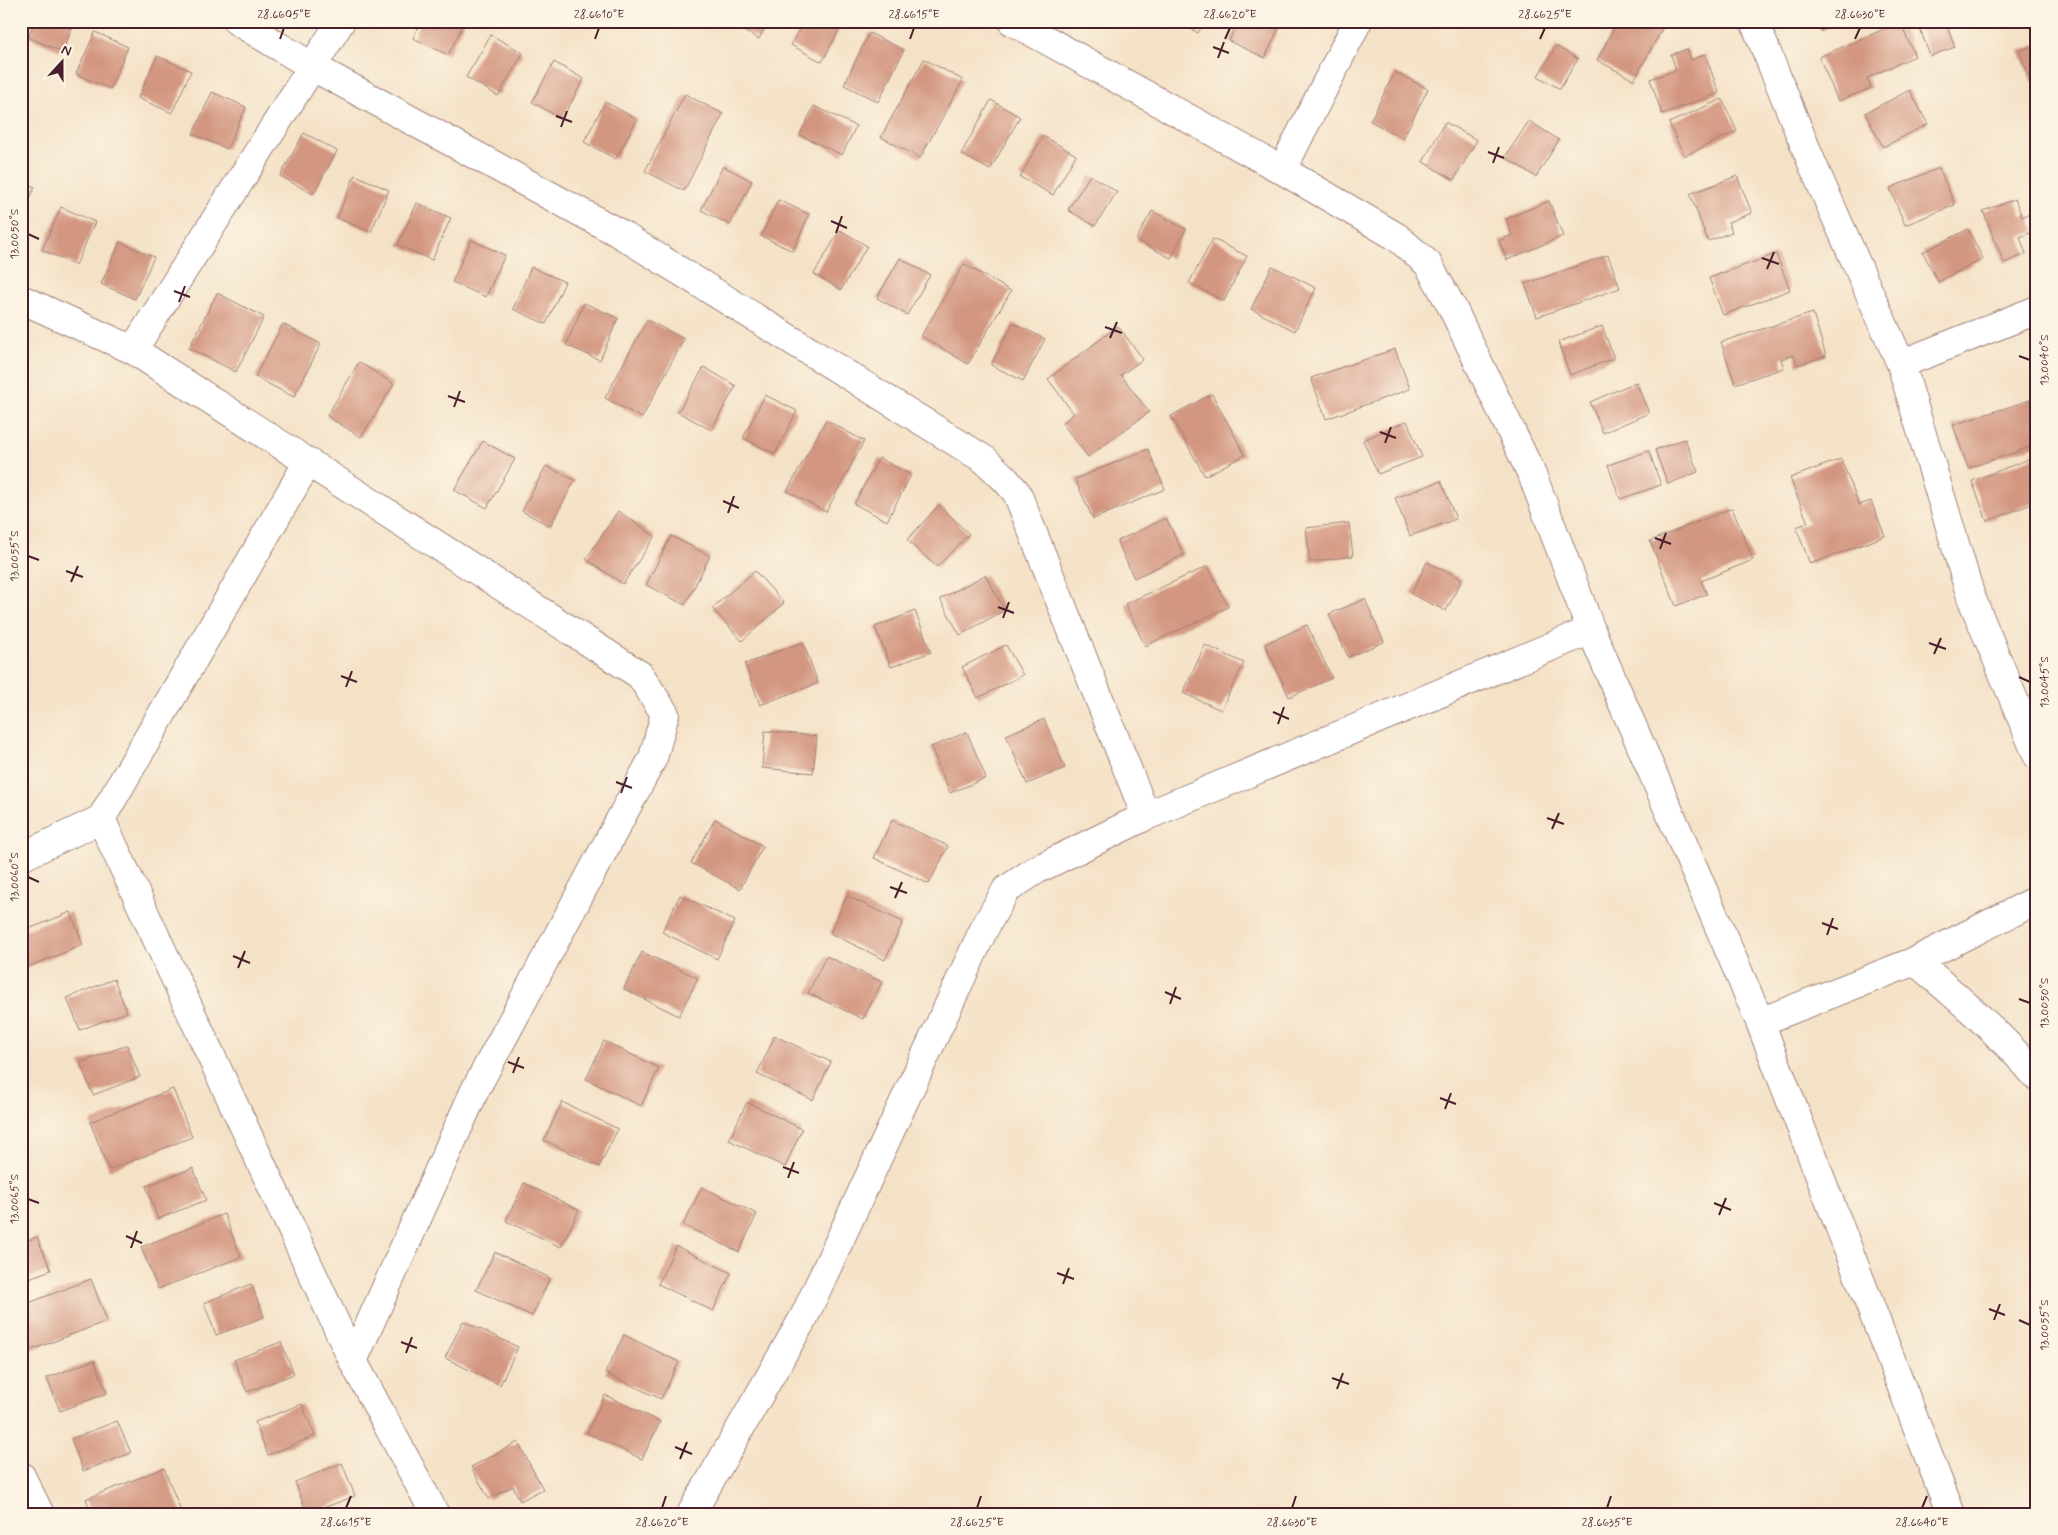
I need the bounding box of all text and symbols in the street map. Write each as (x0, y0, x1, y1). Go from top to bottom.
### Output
text: 28.6605°E (257, 7, 311, 23)
text: 28.6610°E (574, 7, 624, 23)
text: 28.6615°E (889, 7, 940, 23)
text: 28.6620°E (1204, 7, 1256, 23)
text: 28.6625°E (1518, 7, 1572, 23)
text: 28.6630°E (1835, 7, 1885, 23)
north arrow (38, 38, 88, 88)
text: N (59, 41, 74, 61)
text: 13.0050°S (7, 208, 23, 259)
text: 13.0040°S (2037, 334, 2053, 386)
text: 13.0055°S (7, 530, 23, 582)
text: 13.0045°S (2037, 656, 2053, 708)
text: 13.0060°S (7, 852, 23, 902)
text: 13.0050°S (2037, 977, 2053, 1028)
text: 13.0065°S (7, 1173, 23, 1224)
text: 13.0055°S (2037, 1299, 2053, 1351)
text: 28.6615°E (321, 1515, 372, 1531)
text: 28.6620°E (636, 1515, 688, 1531)
text: 28.6625°E (950, 1515, 1004, 1531)
text: 28.6630°E (1267, 1515, 1317, 1531)
text: 28.6635°E (1581, 1515, 1633, 1531)
text: 28.6640°E (1896, 1515, 1948, 1531)

